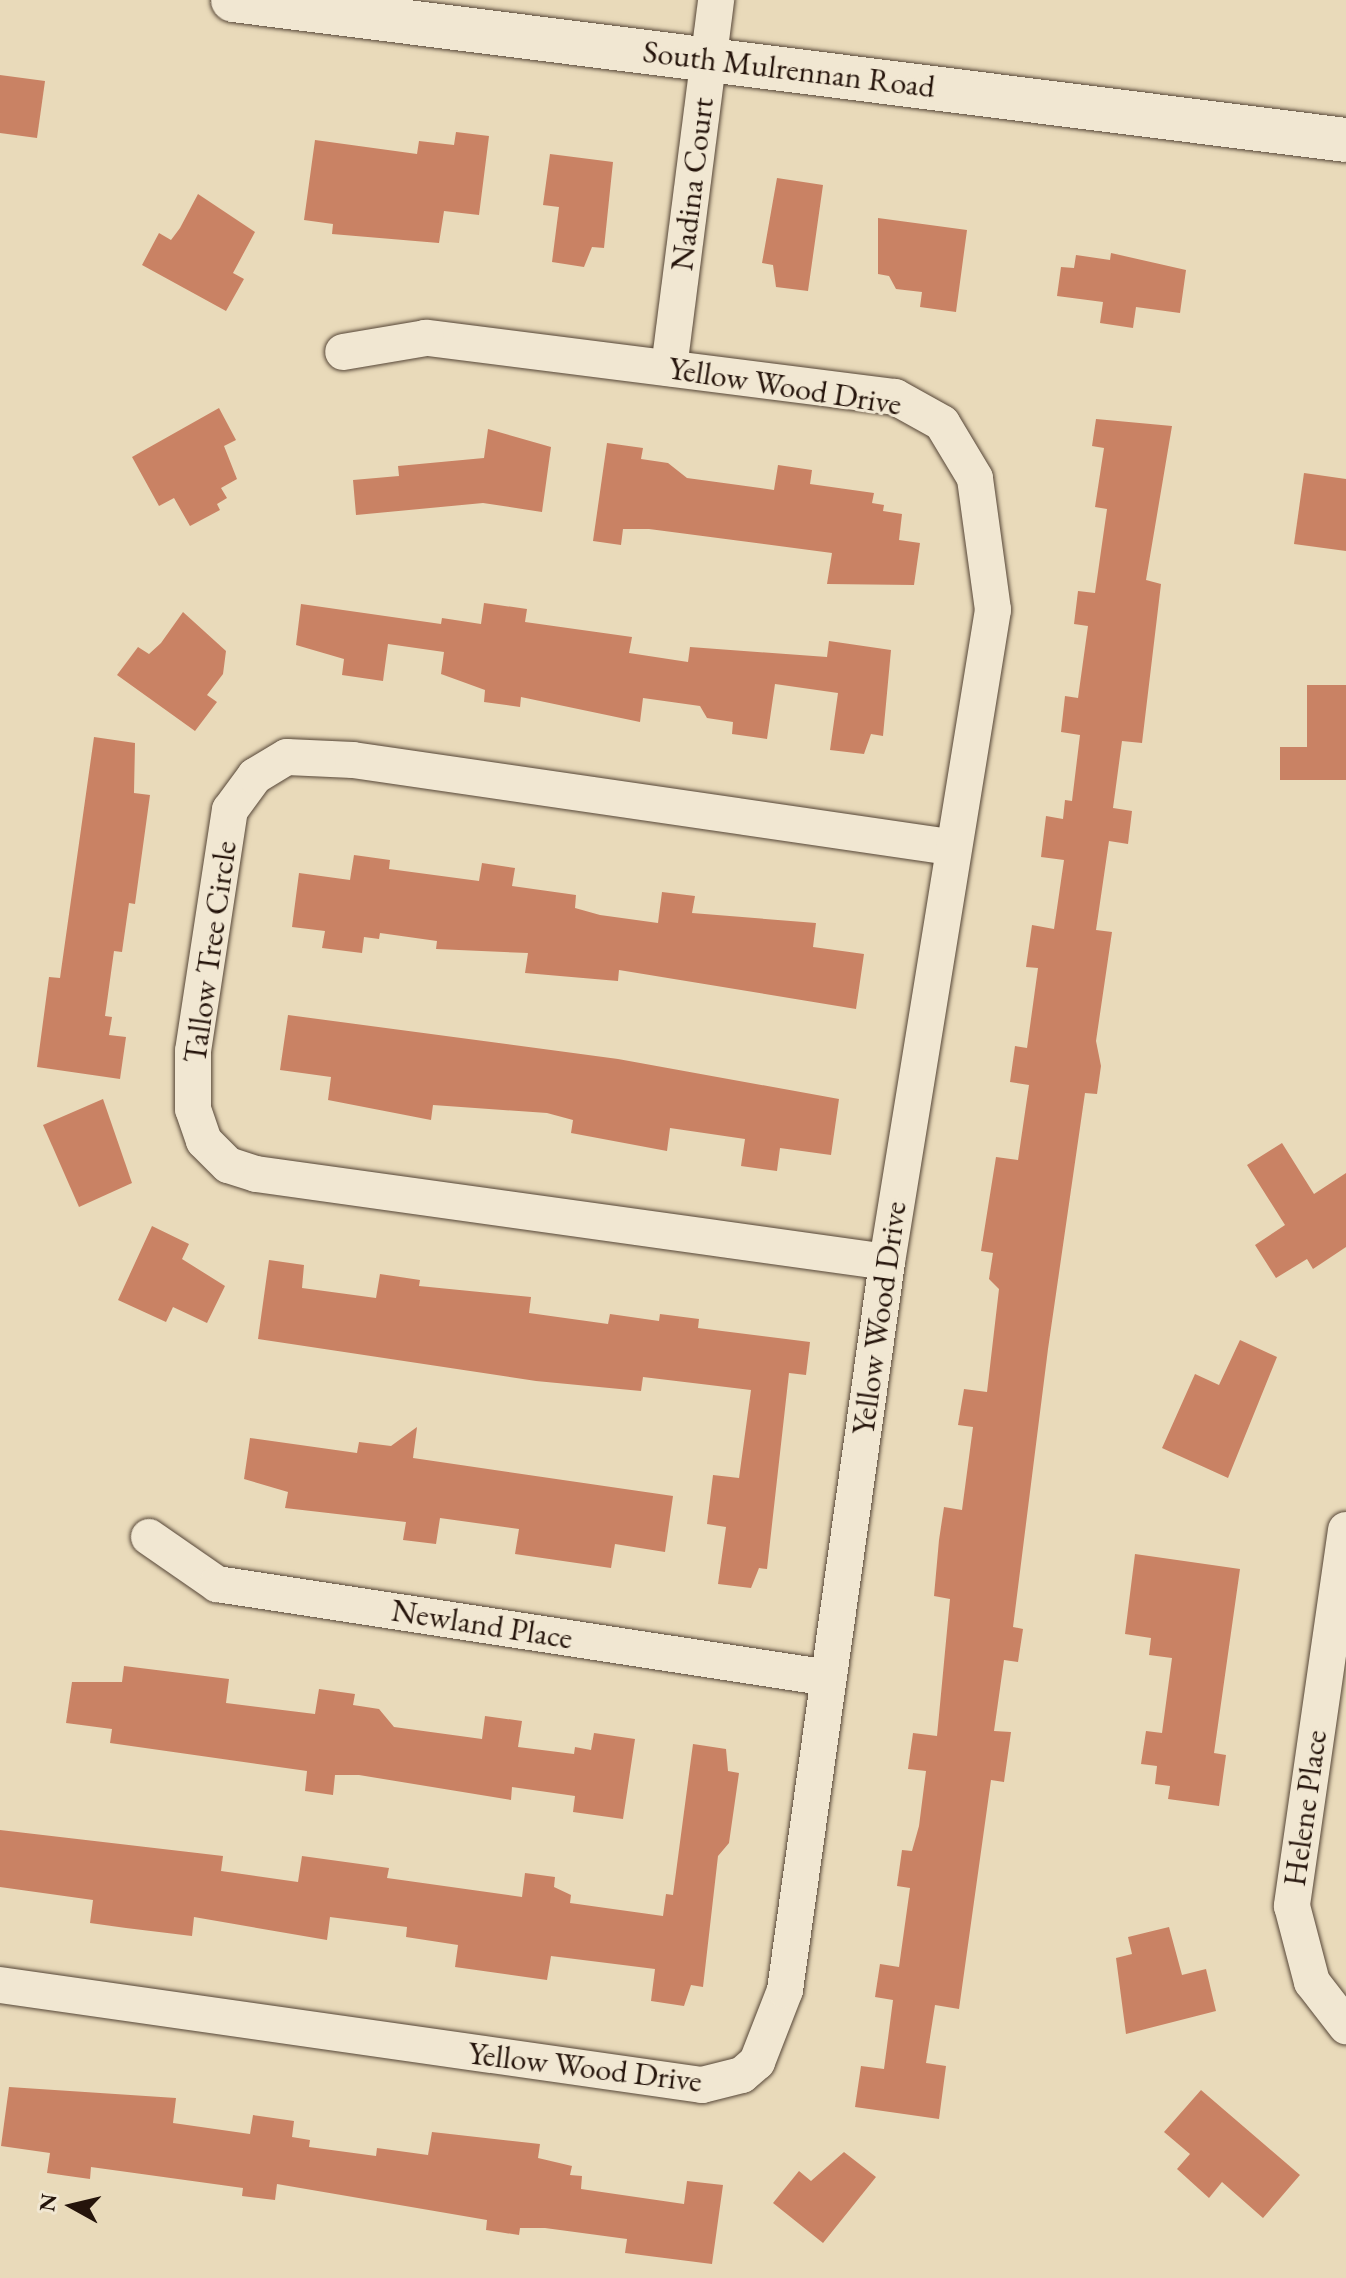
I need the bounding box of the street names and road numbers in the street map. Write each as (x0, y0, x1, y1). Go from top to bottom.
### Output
street label: South Mulrennan Road (641, 32, 937, 106)
street label: Nadina Court (662, 95, 722, 273)
street label: Yellow Wood Drive (666, 349, 904, 423)
street label: Tallow Tree Circle (175, 838, 245, 1066)
street label: Yellow Wood Drive (844, 1199, 914, 1437)
street label: Newland Place (389, 1591, 575, 1657)
street label: Helene Place (1275, 1727, 1335, 1889)
street label: Yellow Wood Drive (466, 2034, 704, 2100)

